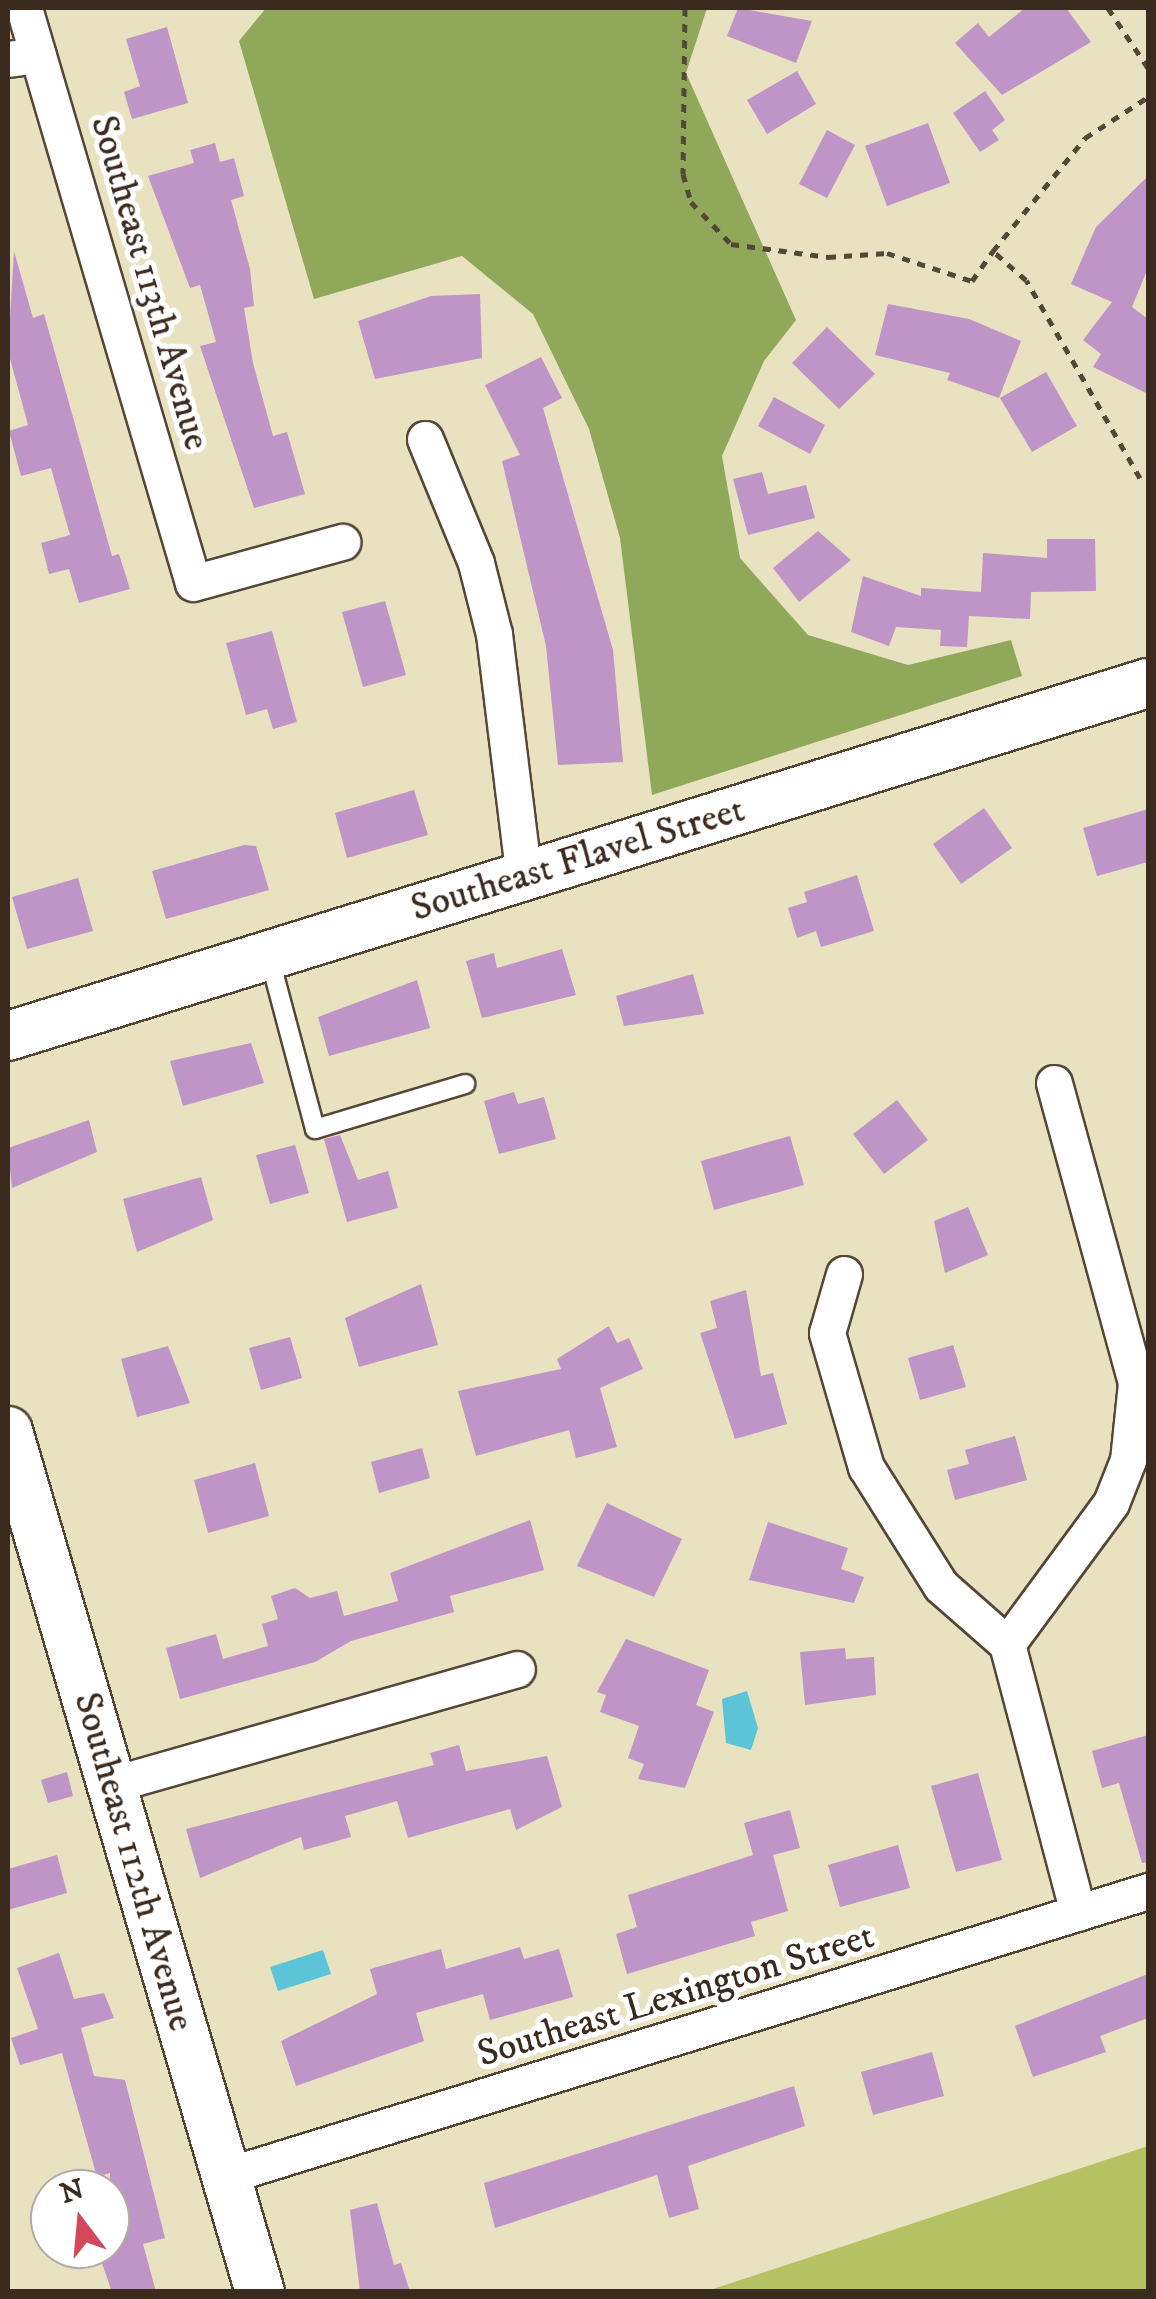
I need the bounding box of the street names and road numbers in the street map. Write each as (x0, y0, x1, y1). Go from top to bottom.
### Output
street label: Southeast 113th Avenue (79, 111, 219, 455)
street label: Southeast Flavel Street (406, 788, 750, 932)
street label: Southeast 112th Avenue (63, 1687, 203, 2037)
street label: Southeast Lexington Street (472, 1914, 880, 2078)

